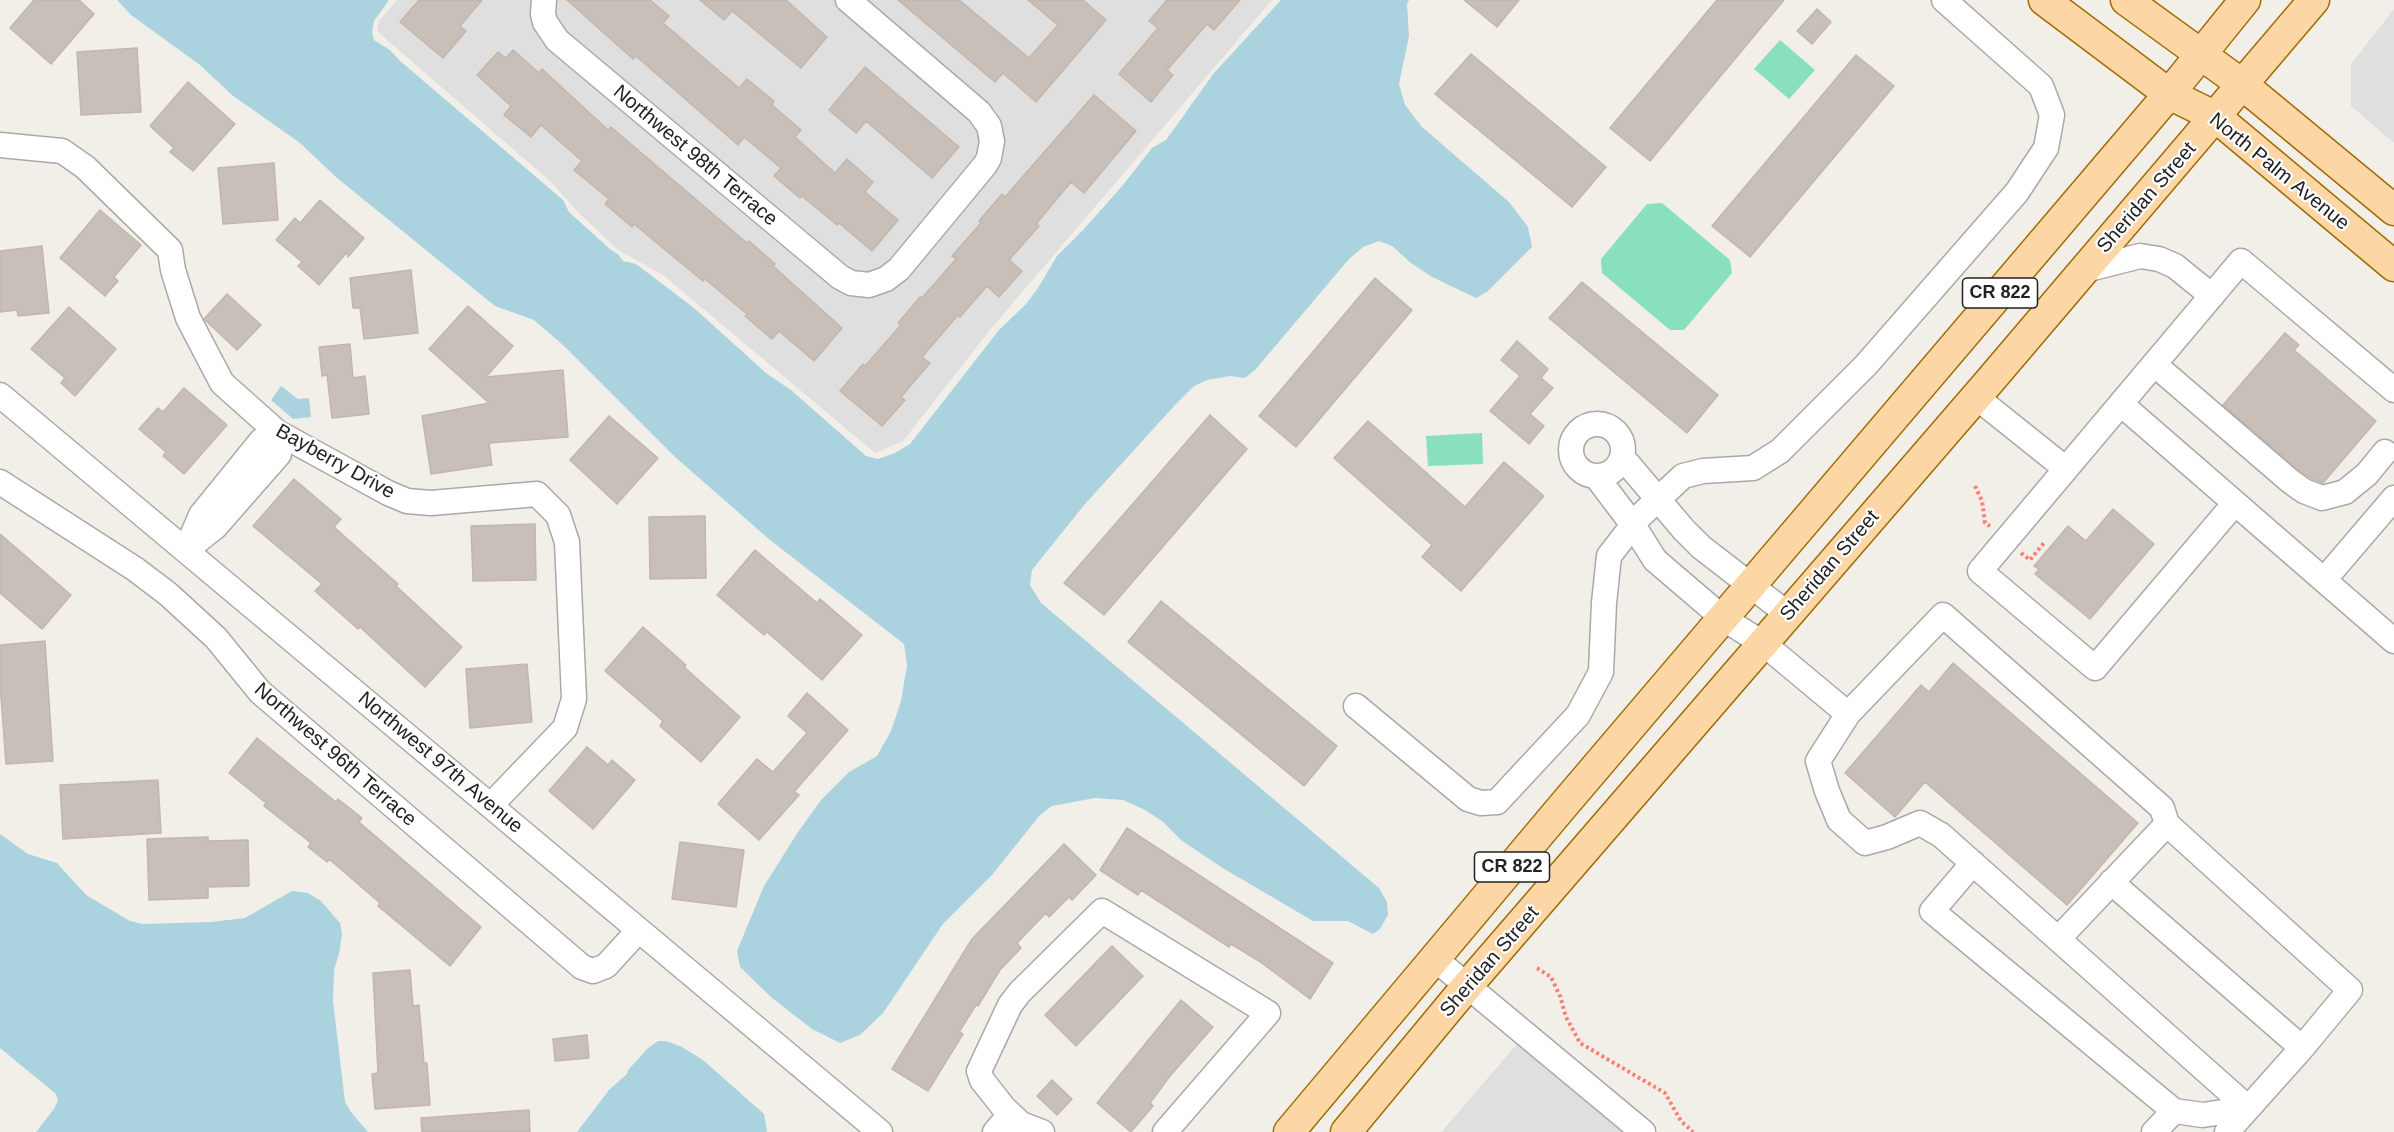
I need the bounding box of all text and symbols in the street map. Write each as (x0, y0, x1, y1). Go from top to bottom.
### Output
street label: Northwest 98th Terrace (608, 80, 782, 232)
street label: North Palm Avenue (2204, 108, 2354, 236)
street label: Sheridan Street (2092, 138, 2202, 258)
road number: CR 822 (1962, 278, 2038, 308)
street label: Bayberry Drive (271, 419, 399, 505)
street label: Sheridan Street (1775, 506, 1885, 626)
street label: Northwest 96th Terrace (249, 678, 421, 832)
street label: Northwest 97th Avenue (353, 687, 527, 839)
road number: CR 822 (1474, 852, 1550, 882)
street label: Sheridan Street (1435, 902, 1545, 1022)

